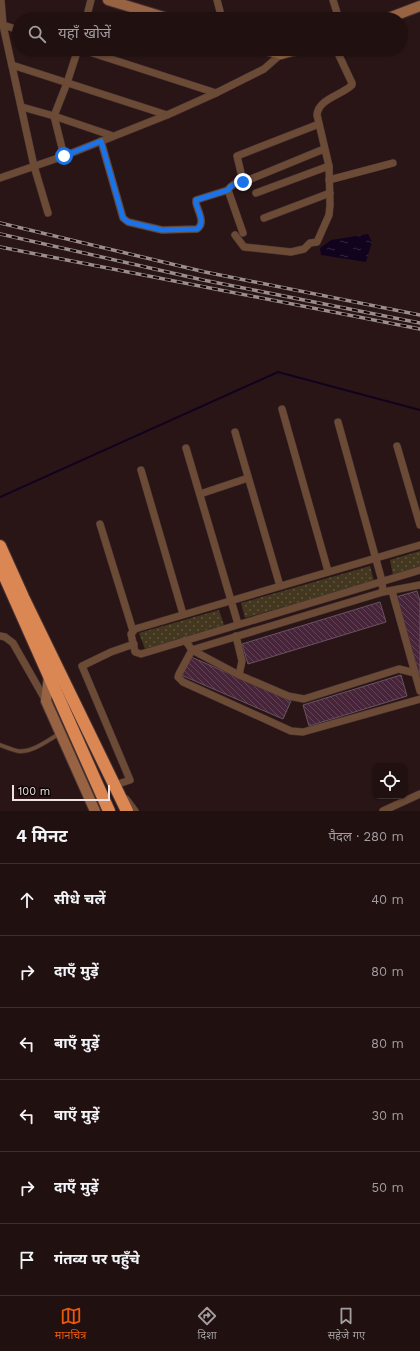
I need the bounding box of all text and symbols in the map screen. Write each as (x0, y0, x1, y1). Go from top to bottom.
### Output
search box (12, 12, 408, 56)
icon: search (26, 23, 48, 45)
text: यहाँ खोजें (58, 24, 111, 42)
route start (55, 147, 73, 165)
route end (234, 173, 252, 191)
map controls (372, 763, 408, 799)
button: locate (372, 763, 408, 799)
scale bar (12, 783, 110, 802)
text: 100 m (18, 785, 50, 798)
text: 4 मिनट (16, 826, 68, 846)
text: पैदल · 280 m (329, 829, 404, 844)
icon: ahead (16, 889, 38, 911)
text: सीधे चलें (54, 890, 106, 908)
text: 40 m (371, 892, 404, 907)
icon: right (16, 961, 38, 983)
text: दाएँ मुड़ें (54, 962, 99, 980)
text: 80 m (371, 964, 404, 979)
icon: left (16, 1033, 38, 1055)
text: बाएँ मुड़ें (54, 1034, 99, 1052)
text: 80 m (371, 1036, 404, 1051)
icon: left (16, 1105, 38, 1127)
text: बाएँ मुड़ें (54, 1106, 99, 1124)
text: 30 m (372, 1108, 404, 1123)
icon: right (16, 1177, 38, 1199)
text: दाएँ मुड़ें (54, 1178, 99, 1196)
text: 50 m (372, 1180, 404, 1195)
icon: arrive (16, 1249, 38, 1271)
text: गंतव्य पर पहुँचे (54, 1250, 140, 1268)
tab: मानचित्र (55, 1305, 86, 1343)
tab: दिशा (196, 1305, 218, 1343)
tab: सहेजे गए (328, 1305, 365, 1343)

